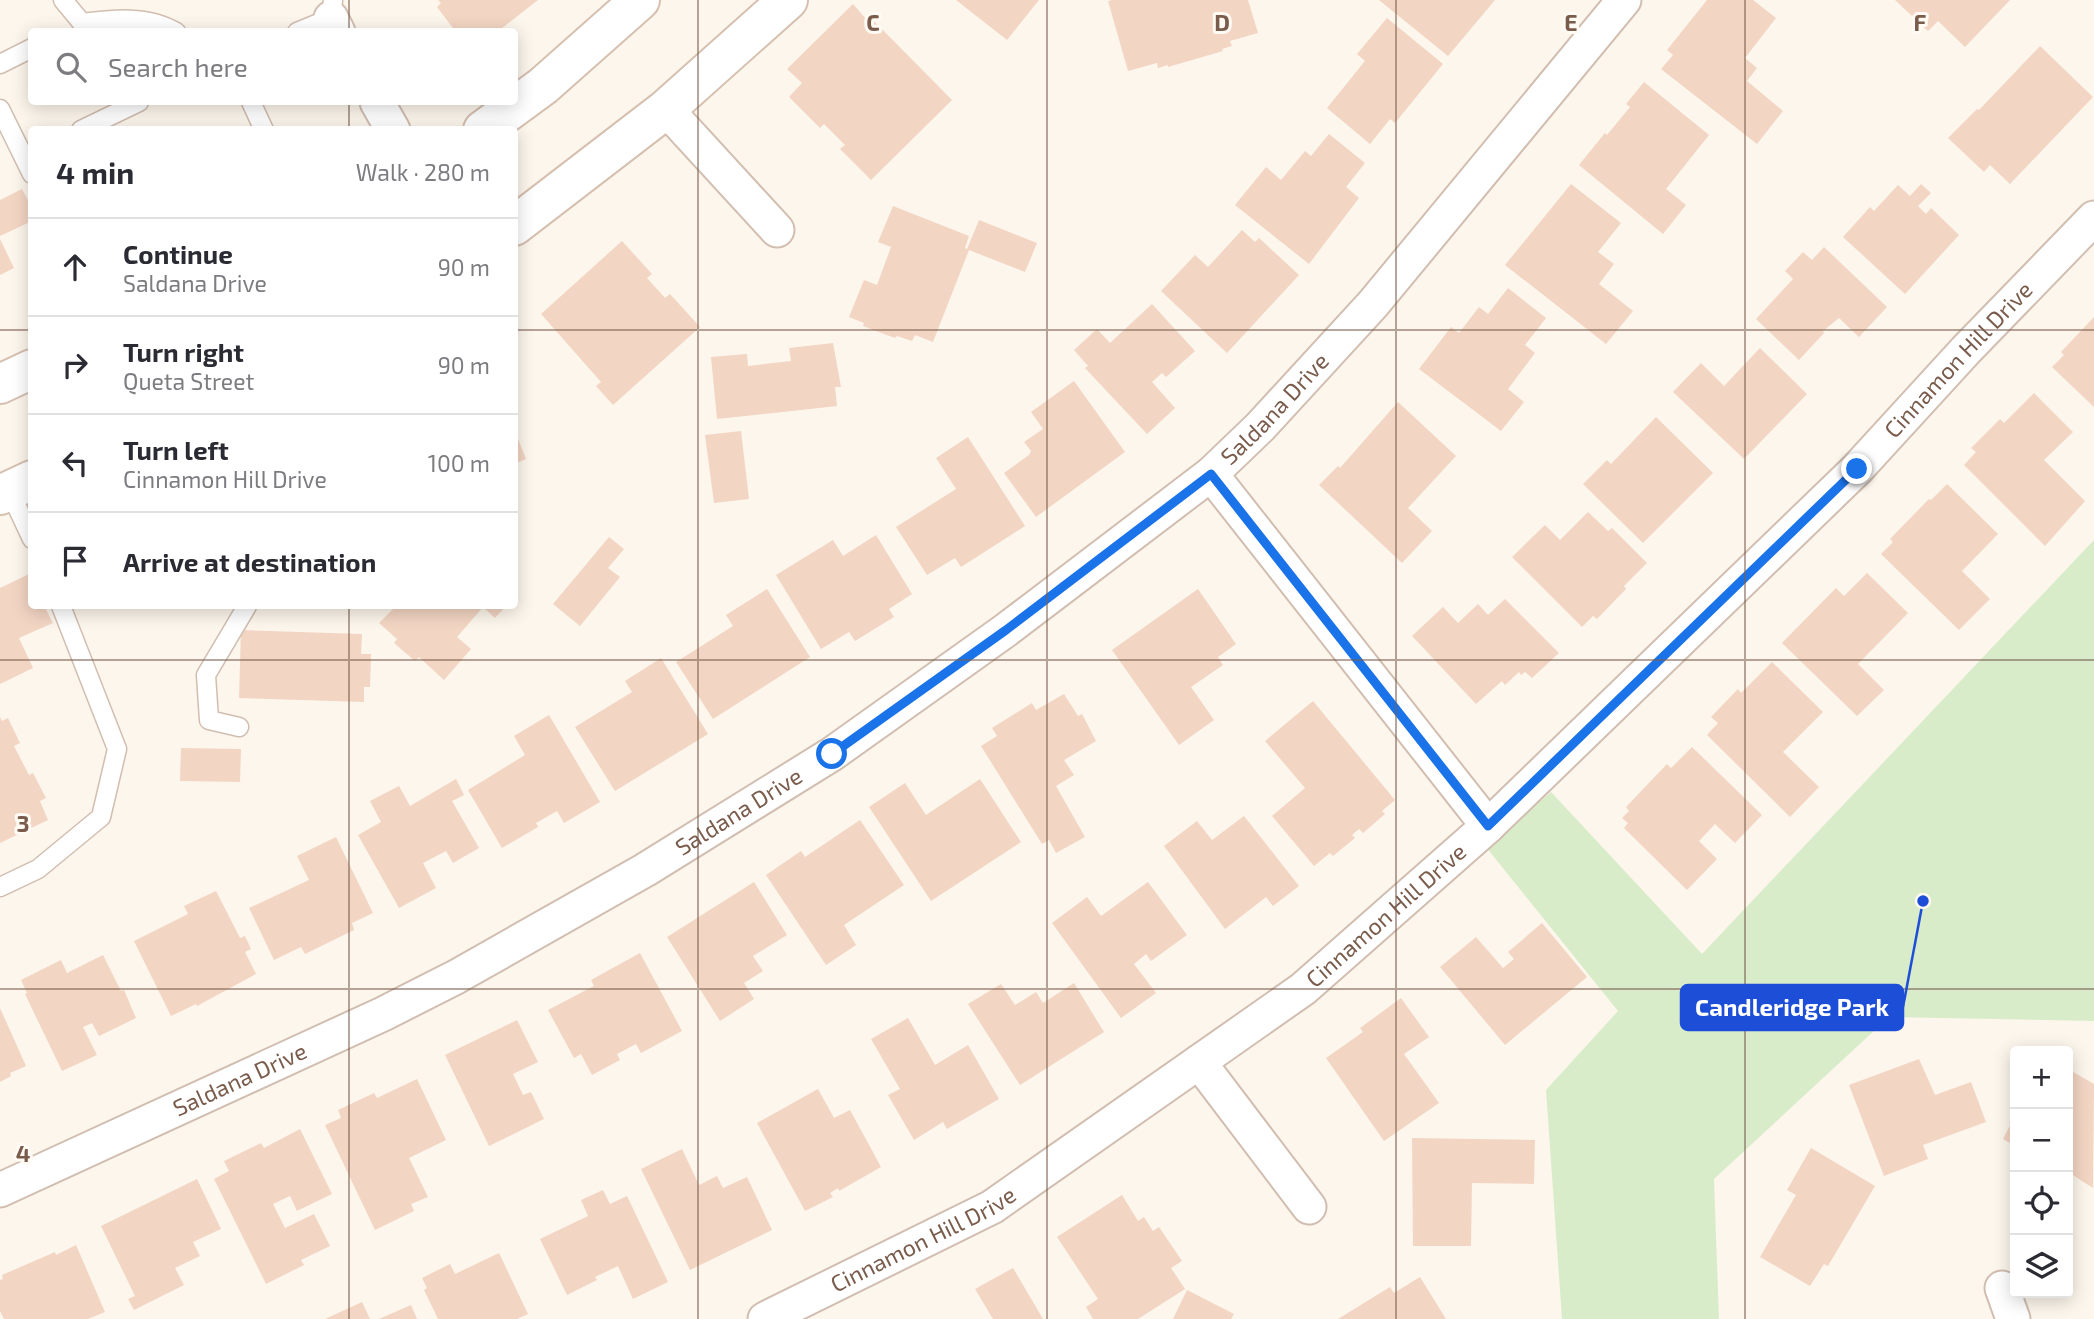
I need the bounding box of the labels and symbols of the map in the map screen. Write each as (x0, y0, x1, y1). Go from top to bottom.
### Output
text: C (866, 8, 880, 36)
text: D (1214, 8, 1230, 36)
text: E (1564, 8, 1578, 36)
text: F (1914, 8, 1927, 36)
street label: Cinnamon Hill Drive (1878, 275, 2038, 443)
street label: Saldana Drive (1214, 347, 1334, 470)
route end (1841, 453, 1872, 484)
route start (816, 738, 847, 769)
street label: Saldana Drive (670, 761, 807, 861)
text: 3 (16, 809, 30, 837)
street label: Cinnamon Hill Drive (1300, 837, 1471, 993)
callout: Candleridge Park (1681, 985, 1903, 1030)
text: Candleridge Park (1695, 992, 1889, 1021)
street label: Saldana Drive (168, 1036, 311, 1122)
text: 4 (16, 1139, 30, 1167)
street label: Cinnamon Hill Drive (826, 1180, 1021, 1297)

